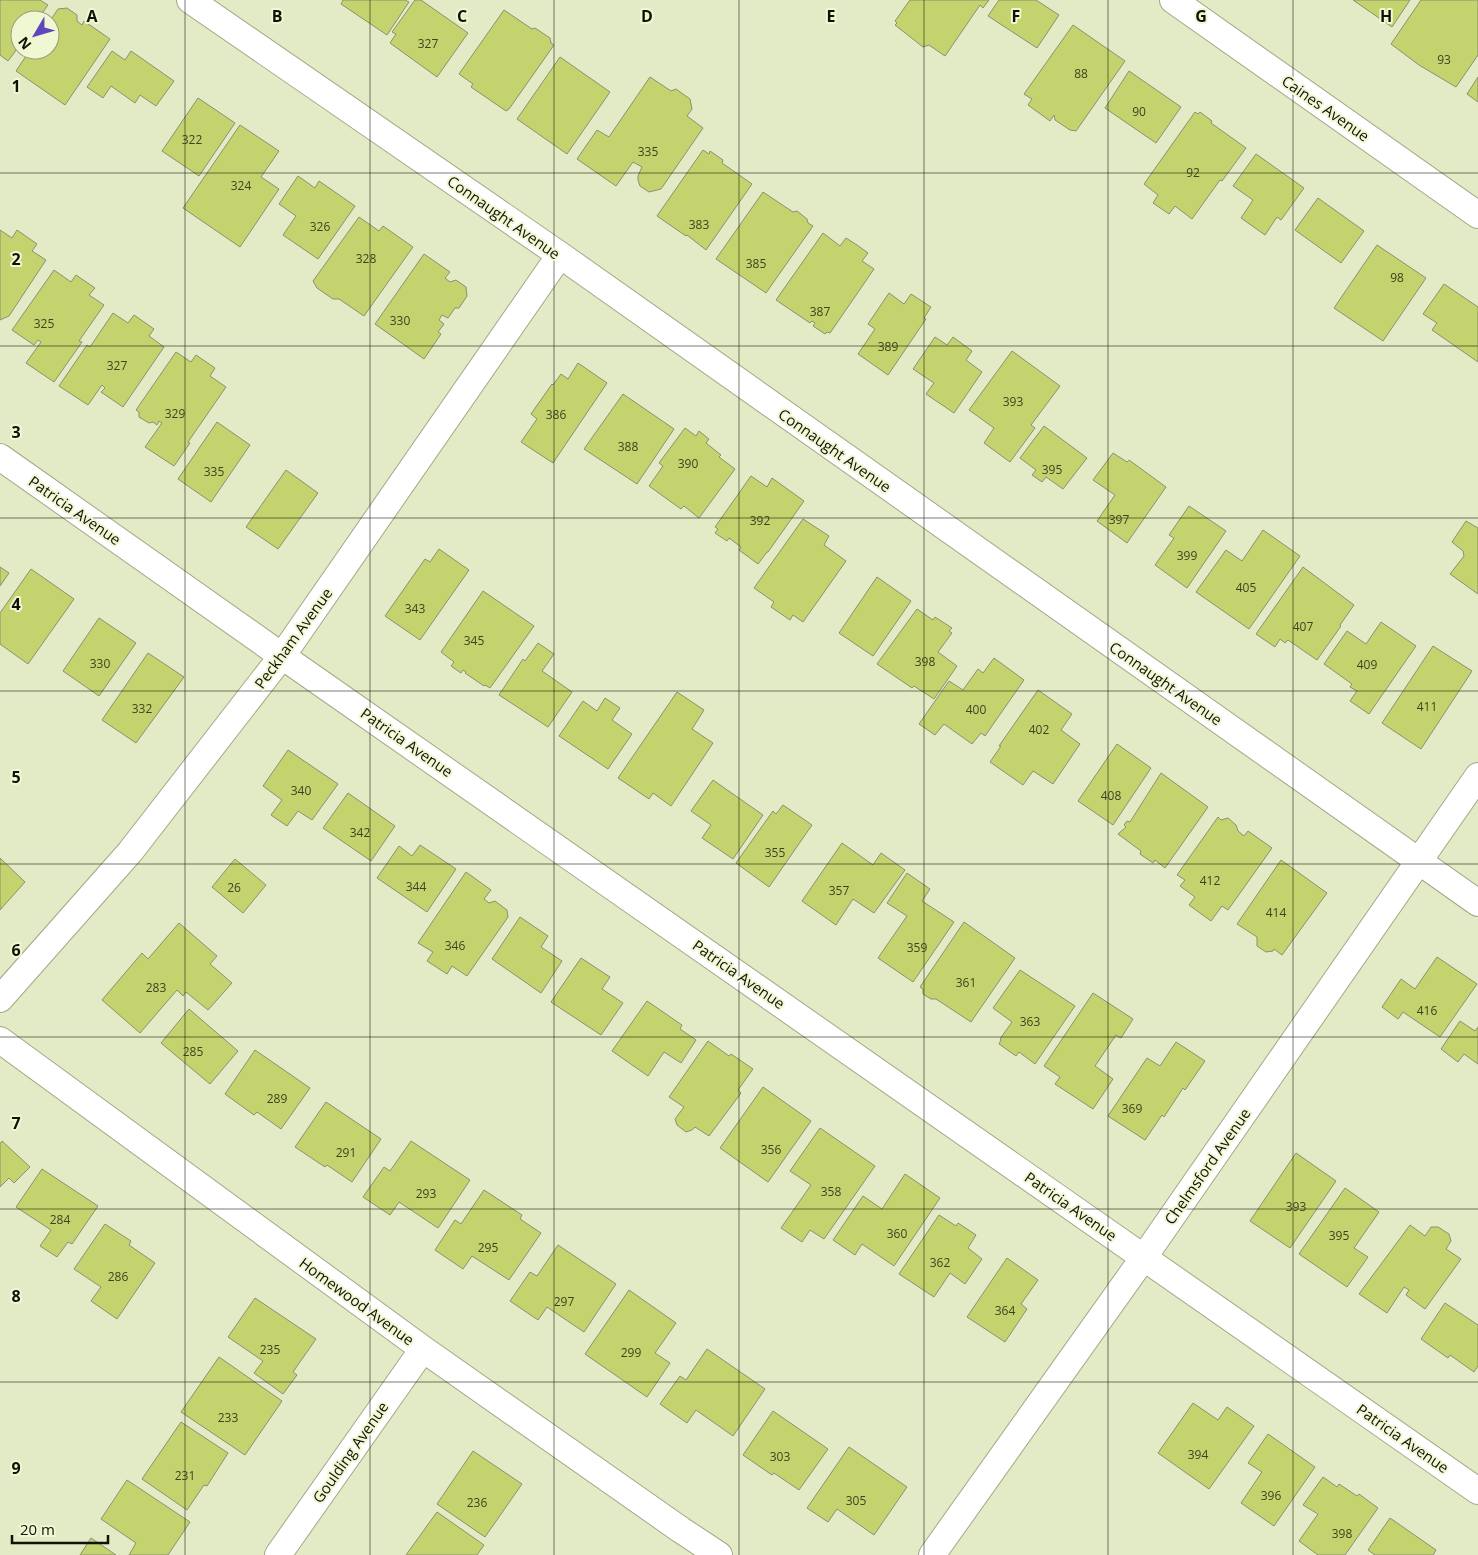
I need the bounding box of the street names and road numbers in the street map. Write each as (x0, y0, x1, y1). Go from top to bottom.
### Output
street label: Caines Avenue (1278, 70, 1374, 146)
street label: Connaught Avenue (444, 171, 564, 263)
street label: Connaught Avenue (775, 404, 895, 496)
street label: Patricia Avenue (25, 471, 125, 549)
street label: Peckham Avenue (250, 584, 336, 692)
street label: Connaught Avenue (1106, 637, 1226, 729)
street label: Patricia Avenue (357, 703, 457, 781)
street label: Patricia Avenue (689, 935, 789, 1013)
street label: Chelmsford Avenue (1159, 1104, 1255, 1228)
street label: Patricia Avenue (1021, 1167, 1121, 1245)
street label: Homewood Avenue (296, 1253, 418, 1349)
street label: Goulding Avenue (308, 1397, 392, 1507)
street label: Patricia Avenue (1353, 1399, 1453, 1477)

